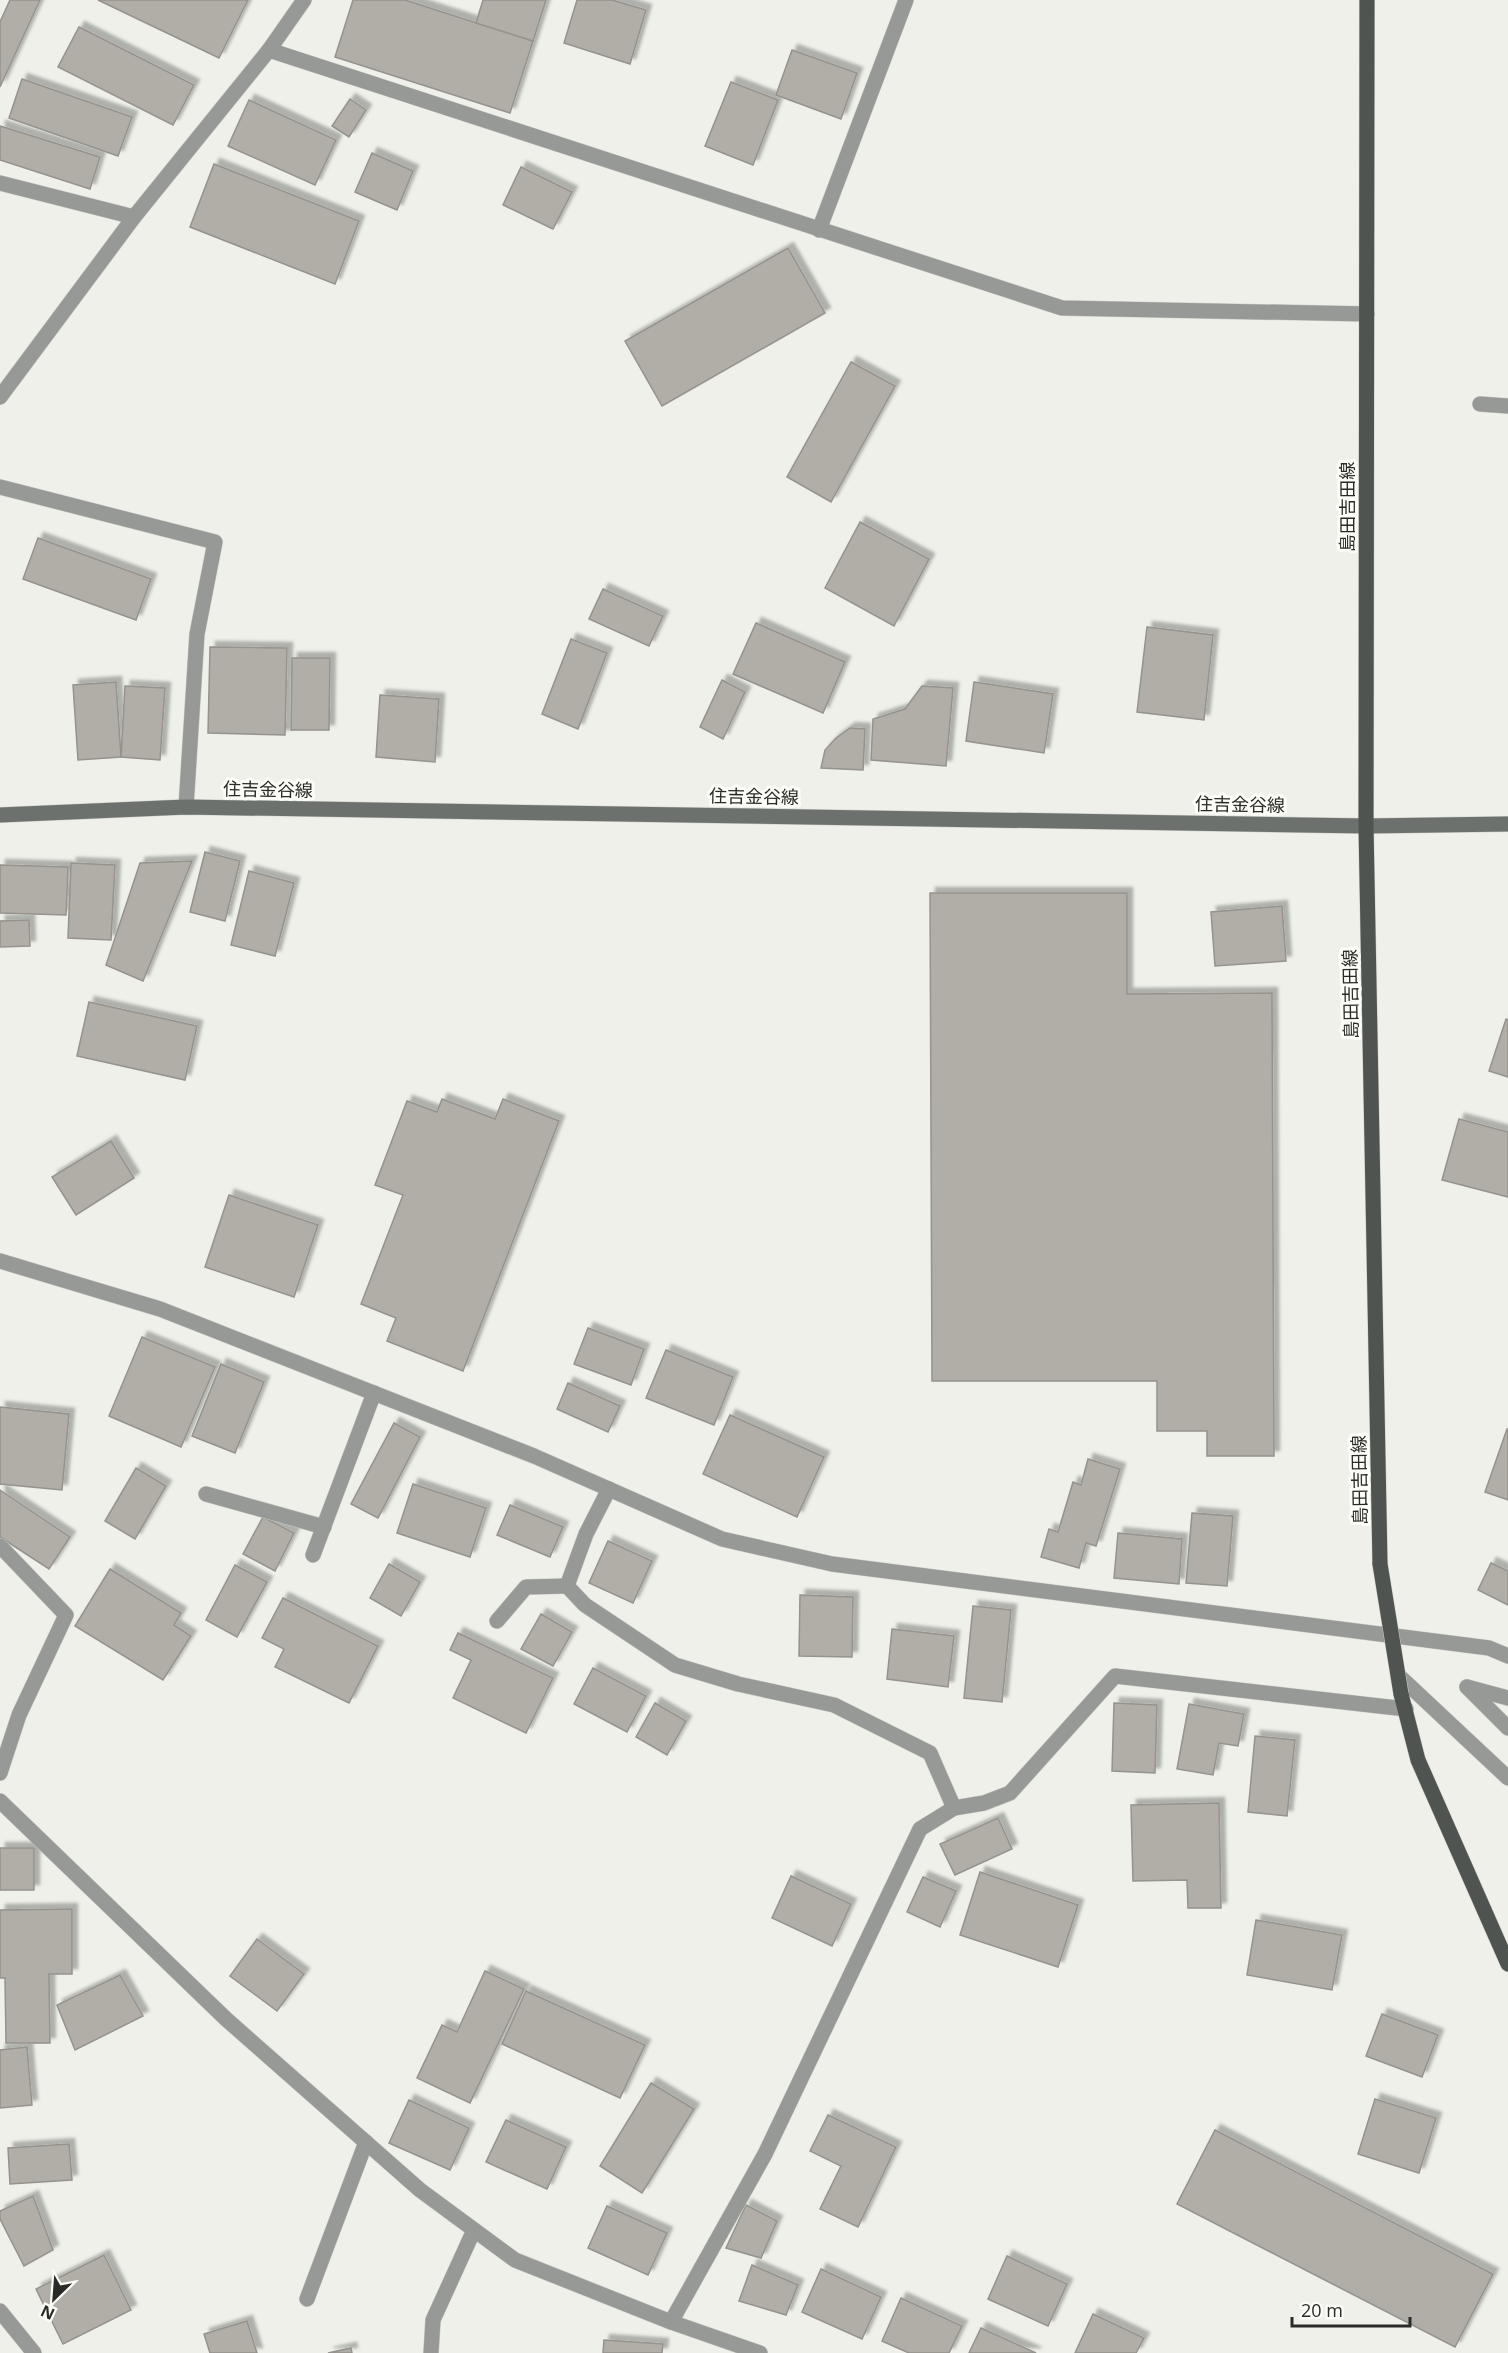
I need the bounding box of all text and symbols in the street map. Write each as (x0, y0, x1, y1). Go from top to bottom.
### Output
street label: 島田吉田線 (1335, 462, 1359, 552)
street label: 住吉金谷線 (223, 776, 313, 802)
street label: 住吉金谷線 (709, 783, 799, 809)
street label: 住吉金谷線 (1195, 791, 1285, 817)
street label: 島田吉田線 (1337, 949, 1363, 1039)
street label: 島田吉田線 (1346, 1435, 1372, 1525)
north arrow (24, 2269, 84, 2329)
scale bar (1292, 2290, 1410, 2328)
text: 20 m (1301, 2298, 1343, 2322)
text: N (37, 2300, 58, 2325)

